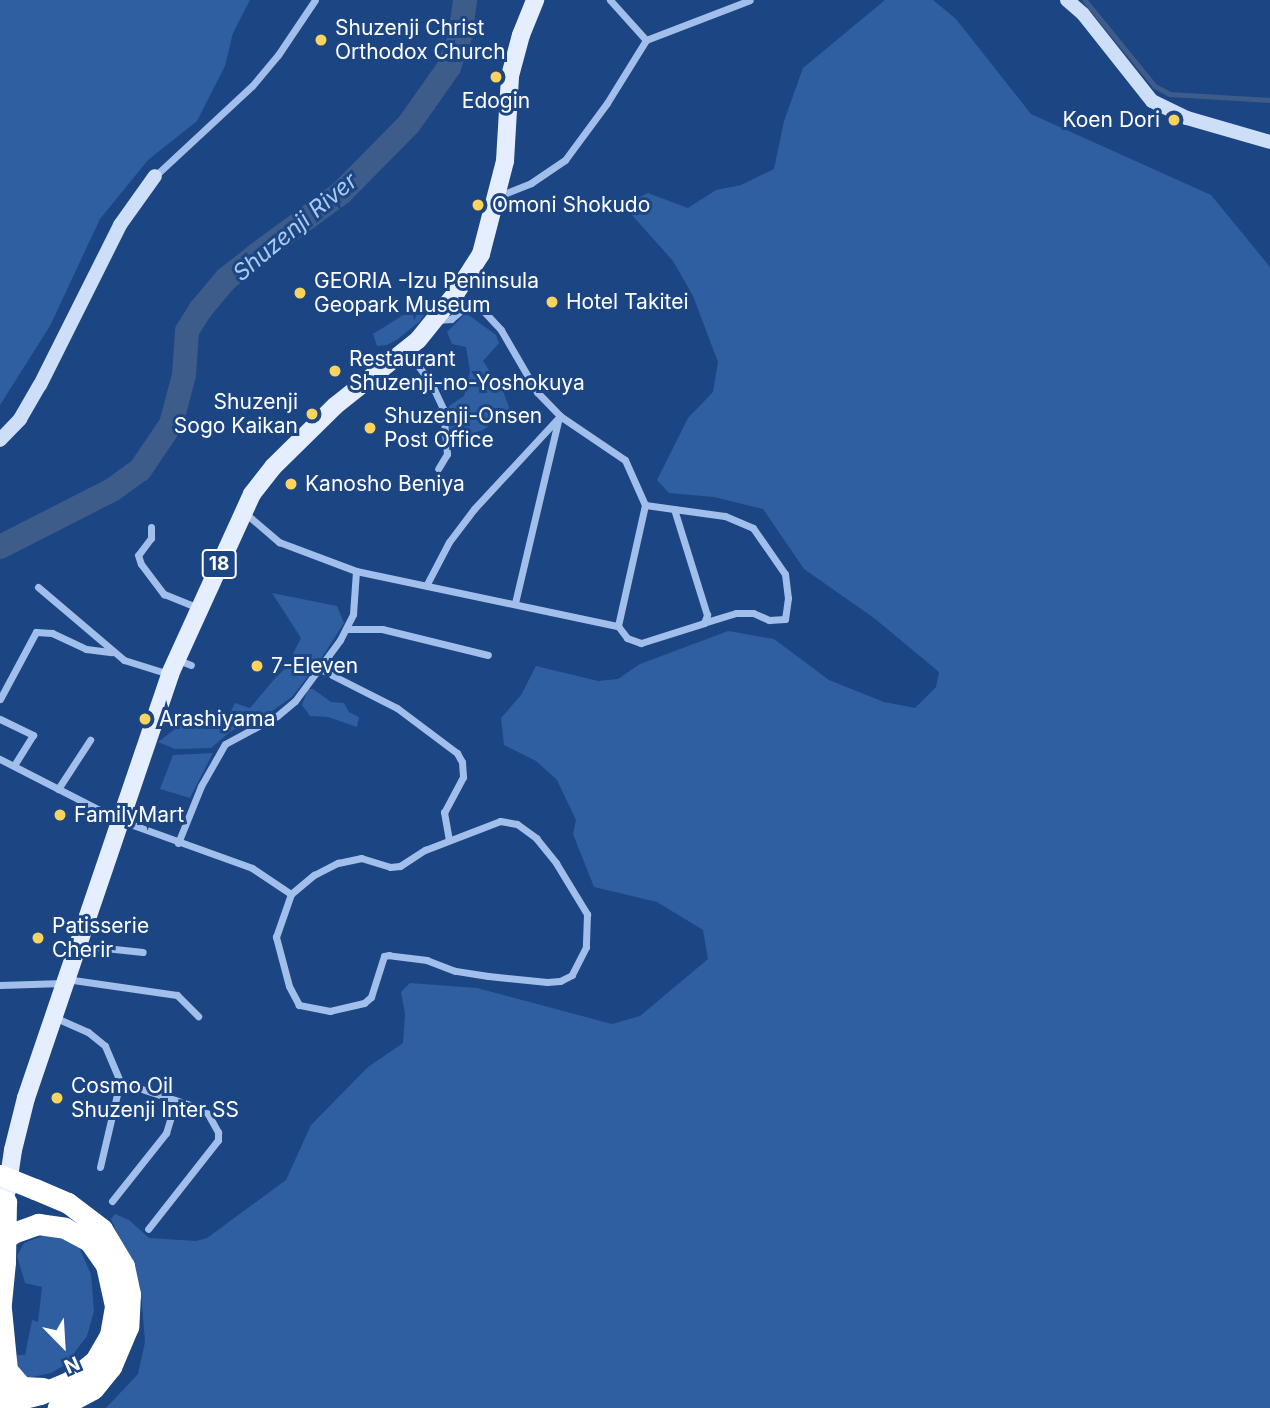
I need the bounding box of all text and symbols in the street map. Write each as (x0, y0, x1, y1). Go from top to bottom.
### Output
place label: Shuzenji Christ Orthodox Church (335, 15, 506, 65)
marker: Shuzenji Christ Orthodox Church (313, 32, 329, 48)
marker: Edogin (488, 69, 504, 85)
place label: Edogin (462, 88, 530, 114)
place label: Koen Dori (1063, 107, 1160, 133)
marker: Koen Dori (1166, 112, 1182, 128)
water label: Shuzenji River (227, 167, 363, 287)
place label: Omoni Shokudo (492, 192, 650, 218)
marker: Omoni Shokudo (470, 197, 486, 213)
place label: GEORIA -Izu Peninsula Geopark Museum (314, 268, 539, 318)
marker: GEORIA -Izu Peninsula Geopark Museum (292, 285, 308, 301)
place label: Hotel Takitei (566, 289, 689, 315)
marker: Hotel Takitei (544, 294, 560, 310)
place label: Restaurant Shuzenji-no-Yoshokuya (349, 346, 585, 396)
marker: Restaurant Shuzenji-no-Yoshokuya (327, 363, 343, 379)
place label: Shuzenji Sogo Kaikan (174, 389, 298, 439)
place label: Shuzenji-Onsen Post Office (384, 403, 542, 453)
marker: Shuzenji Sogo Kaikan (304, 406, 320, 422)
marker: Shuzenji-Onsen Post Office (362, 420, 378, 436)
place label: Kanosho Beniya (305, 471, 465, 497)
marker: Kanosho Beniya (283, 476, 299, 492)
road number: 18 (202, 548, 236, 580)
place label: 7-Eleven (271, 653, 358, 679)
marker: 7-Eleven (249, 658, 265, 674)
place label: Arashiyama (159, 706, 275, 732)
marker: Arashiyama (137, 711, 153, 727)
place label: FamilyMart (74, 802, 184, 828)
marker: FamilyMart (52, 807, 68, 823)
place label: Patisserie Cherir (52, 913, 149, 963)
marker: Patisserie Cherir (30, 930, 46, 946)
place label: Cosmo Oil Shuzenji Inter SS (71, 1073, 239, 1123)
marker: Cosmo Oil Shuzenji Inter SS (49, 1090, 65, 1106)
north arrow (28, 1310, 98, 1380)
text: N (60, 1351, 83, 1378)

